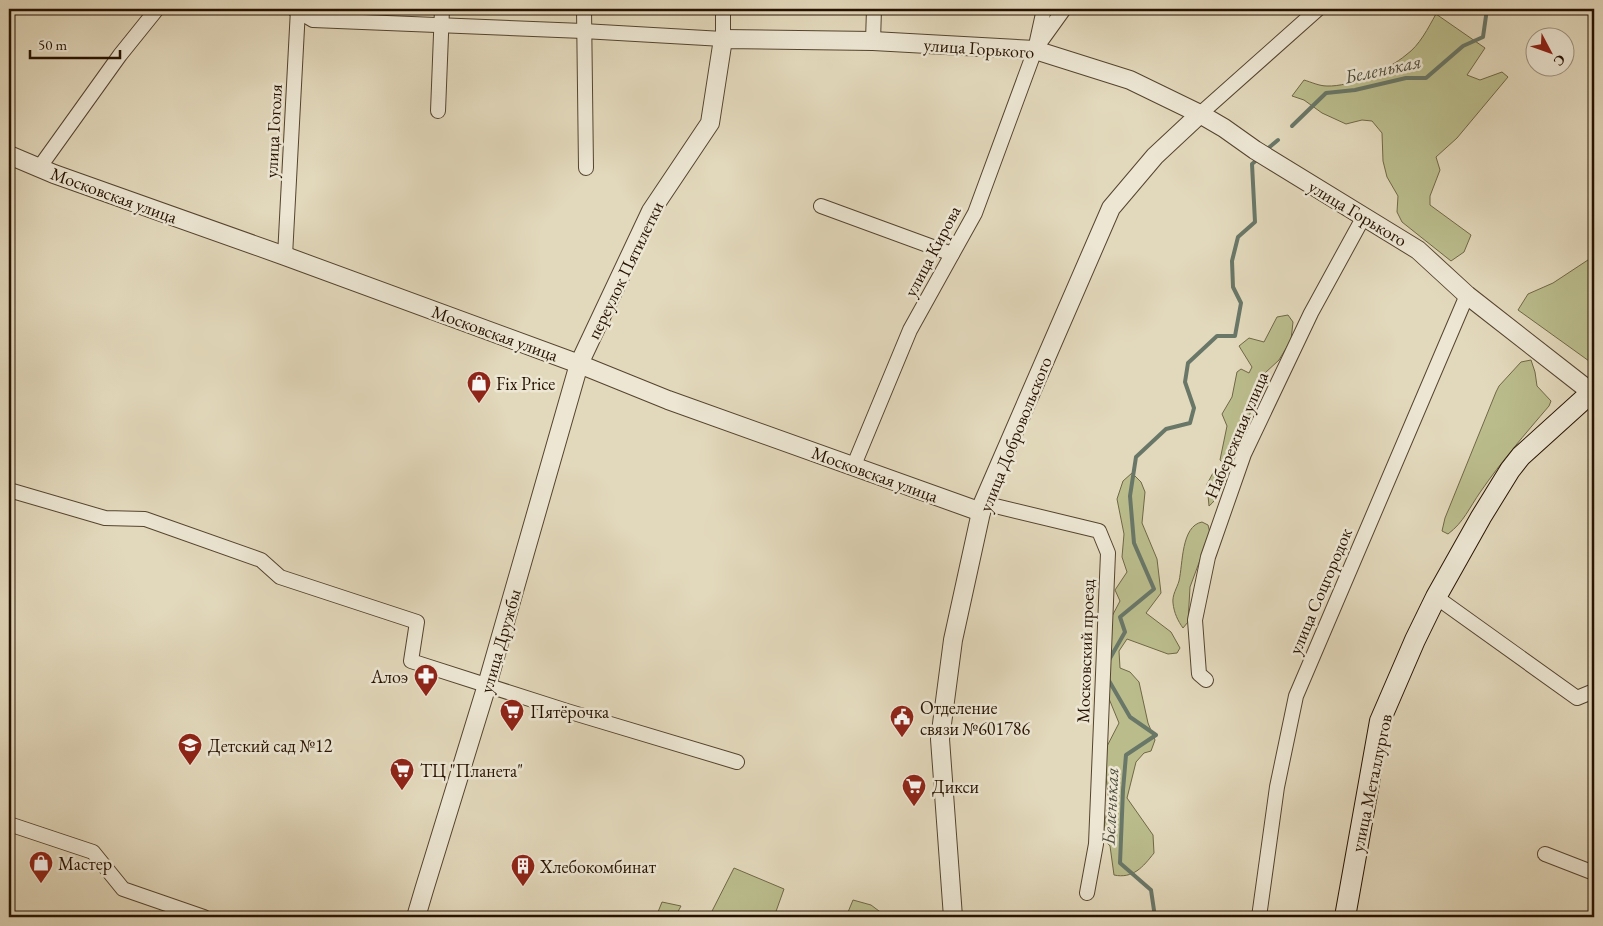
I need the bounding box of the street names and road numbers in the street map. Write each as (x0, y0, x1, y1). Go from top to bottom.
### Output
street label: улица Горького (923, 33, 1035, 63)
street label: улица Гоголя (259, 84, 287, 178)
street label: Московская улица (48, 161, 181, 229)
street label: улица Горького (1304, 175, 1412, 251)
street label: переулок Пятилетки (582, 197, 669, 343)
street label: улица Кирова (898, 201, 966, 301)
street label: Московская улица (429, 299, 562, 367)
street label: улица Добровольского (973, 353, 1057, 515)
street label: Набережная улица (1199, 367, 1273, 502)
street label: Московская улица (809, 440, 942, 508)
street label: улица Соцгородок (1283, 524, 1357, 658)
street label: Московский проезд (1071, 579, 1099, 723)
street label: улица Дружбы (474, 586, 526, 696)
street label: улица Металлургов (1345, 712, 1397, 854)

